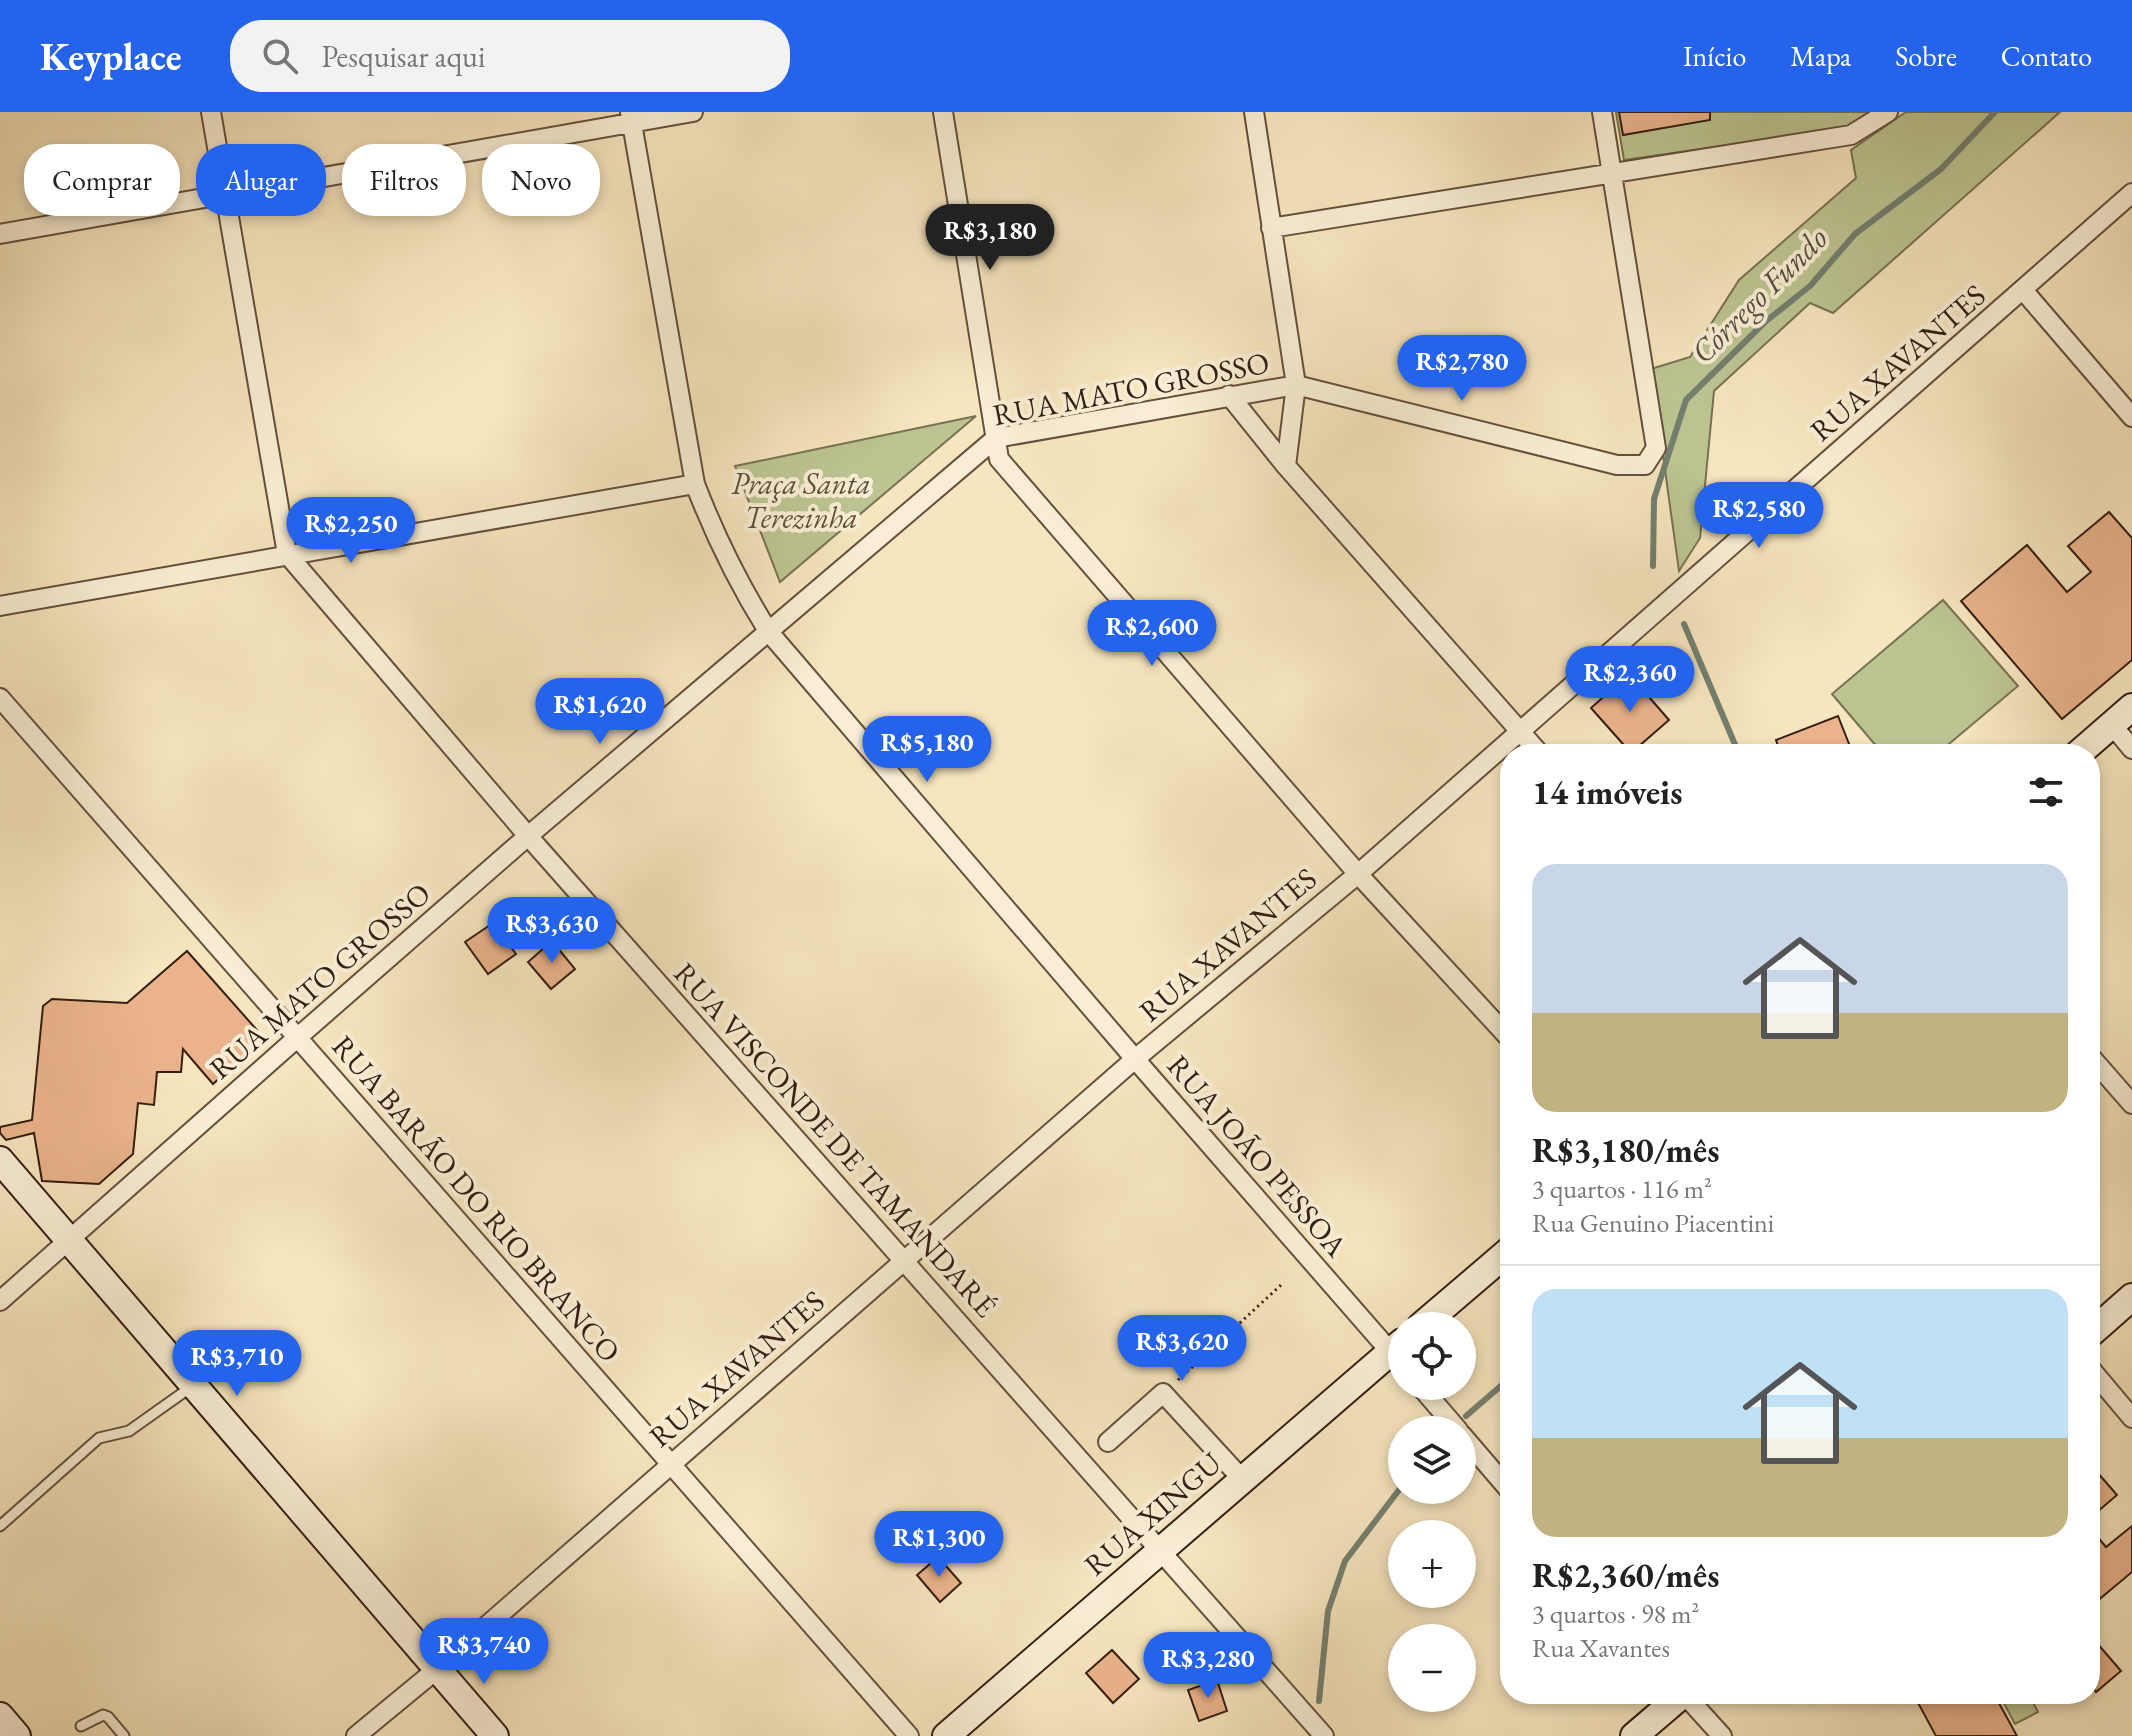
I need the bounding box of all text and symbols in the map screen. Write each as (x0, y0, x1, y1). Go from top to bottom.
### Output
search box (230, 20, 790, 92)
text: Keyplace (40, 32, 182, 81)
icon: search (258, 34, 302, 78)
text: Pesquisar aqui (322, 37, 485, 76)
text: Início (1683, 38, 1746, 74)
text: Mapa (1790, 38, 1851, 74)
text: Sobre (1895, 38, 1957, 74)
text: Contato (2001, 38, 2092, 74)
chip: Comprar (24, 144, 180, 216)
chip: Alugar (196, 144, 326, 216)
chip: Filtros (342, 144, 466, 216)
chip: Novo (482, 144, 600, 216)
pin: R$3,180 (916, 204, 1064, 272)
text: R$3,180 (943, 213, 1037, 247)
water label: Córrego Fundo (1682, 218, 1836, 372)
street label: RUA XAVANTES (1802, 276, 1993, 449)
pin: R$2,780 (1388, 335, 1536, 403)
street label: RUA MATO GROSSO (989, 343, 1272, 434)
text: R$2,780 (1415, 344, 1509, 378)
park label: Praça Santa Terezinha (731, 464, 871, 537)
pin: R$2,580 (1685, 482, 1833, 550)
text: R$2,580 (1712, 491, 1806, 525)
pin: R$2,250 (277, 497, 425, 565)
text: R$2,250 (304, 506, 398, 540)
pin: R$2,600 (1078, 600, 1226, 668)
text: R$2,600 (1105, 609, 1199, 643)
pin: R$2,360 (1556, 646, 1704, 714)
text: R$2,360 (1583, 655, 1677, 689)
pin: R$1,620 (526, 678, 674, 746)
text: R$1,620 (553, 687, 647, 721)
pin: R$5,180 (853, 716, 1001, 784)
text: R$5,180 (880, 725, 974, 759)
text: 14 imóveis (1532, 770, 1682, 814)
icon: filters (2024, 770, 2068, 814)
street label: RUA XAVANTES (1131, 859, 1324, 1030)
street label: RUA MATO GROSSO (201, 874, 438, 1087)
pin: R$3,630 (478, 897, 626, 965)
text: R$3,630 (505, 906, 599, 940)
icon: home (1728, 916, 1872, 1060)
street label: RUA VISCONDE DE TAMANDARÉ (666, 954, 1005, 1325)
street label: RUA BARÃO DO RIO BRANCO (324, 1027, 629, 1370)
street label: RUA JOÃO PESSOA (1159, 1047, 1356, 1265)
text: R$3,180/mês (1532, 1128, 1719, 1172)
text: 3 quartos · 116 m² (1532, 1172, 1712, 1206)
text: Rua Genuino Piacentini (1532, 1206, 1774, 1240)
street label: RUA XAVANTES (641, 1282, 832, 1455)
map controls (1388, 1312, 1476, 1712)
button: locate (1388, 1312, 1476, 1400)
pin: R$3,620 (1108, 1315, 1256, 1383)
text: R$3,620 (1135, 1324, 1229, 1358)
pin: R$3,710 (163, 1330, 311, 1398)
text: R$3,710 (190, 1339, 284, 1373)
icon: home (1728, 1341, 1872, 1485)
button: layers (1388, 1416, 1476, 1504)
street label: RUA XINGU (1076, 1443, 1229, 1584)
pin: R$1,300 (865, 1511, 1013, 1579)
text: R$1,300 (892, 1520, 986, 1554)
button: + (1388, 1520, 1476, 1608)
text: R$2,360/mês (1532, 1553, 1719, 1597)
text: 3 quartos · 98 m² (1532, 1597, 1699, 1631)
pin: R$3,740 (410, 1618, 558, 1686)
button: − (1388, 1624, 1476, 1712)
text: R$3,740 (437, 1627, 531, 1661)
text: Rua Xavantes (1532, 1631, 1670, 1665)
pin: R$3,280 (1134, 1632, 1282, 1700)
text: R$3,280 (1161, 1641, 1255, 1675)

